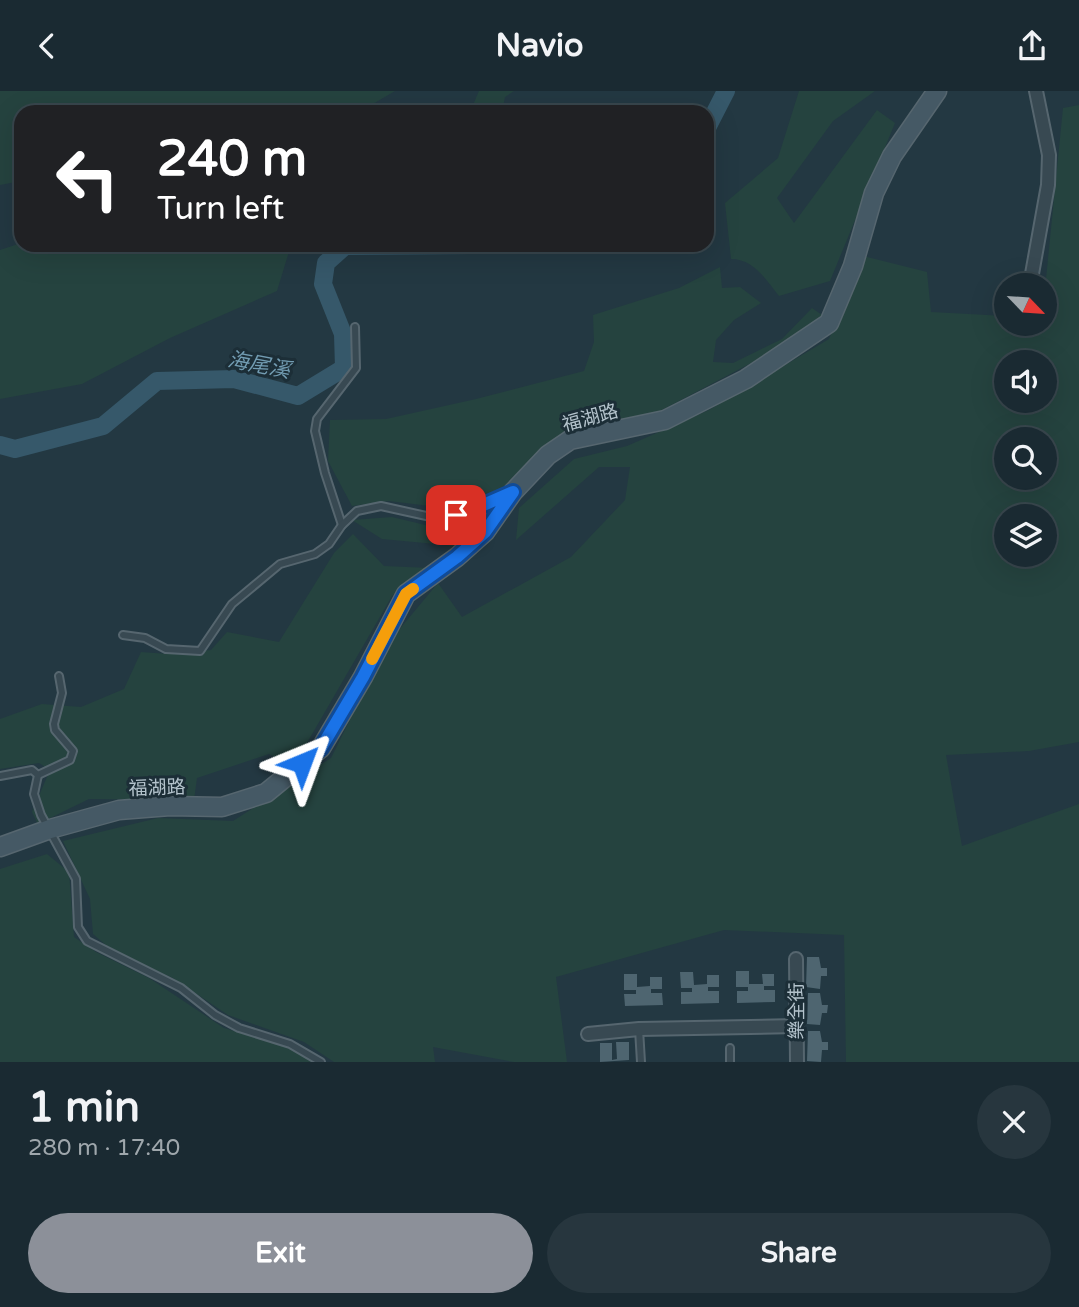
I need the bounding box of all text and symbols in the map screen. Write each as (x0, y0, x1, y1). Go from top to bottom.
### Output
icon: back (28, 27, 66, 65)
text: Navio (496, 27, 583, 65)
icon: share (1013, 27, 1051, 65)
text: 240 m (157, 130, 307, 189)
icon: left (42, 133, 133, 224)
text: Turn left (157, 190, 284, 228)
north arrow (994, 273, 1057, 336)
map controls (994, 273, 1057, 567)
water label: 海尾溪 (226, 347, 295, 384)
button: sound (994, 350, 1057, 413)
street label: 福湖路 (560, 400, 621, 436)
button: search (994, 427, 1057, 490)
pin (426, 485, 486, 545)
icon: arrive (437, 496, 475, 534)
button: layers (994, 504, 1057, 567)
position arrow (265, 726, 339, 800)
street label: 福湖路 (128, 776, 186, 800)
street label: 樂全街 (786, 982, 808, 1040)
text: 1 min (28, 1082, 140, 1133)
button: close (977, 1085, 1051, 1159)
text: 280 m · 17:40 (28, 1134, 180, 1162)
button: Exit (28, 1213, 533, 1293)
button: Share (547, 1213, 1051, 1293)

